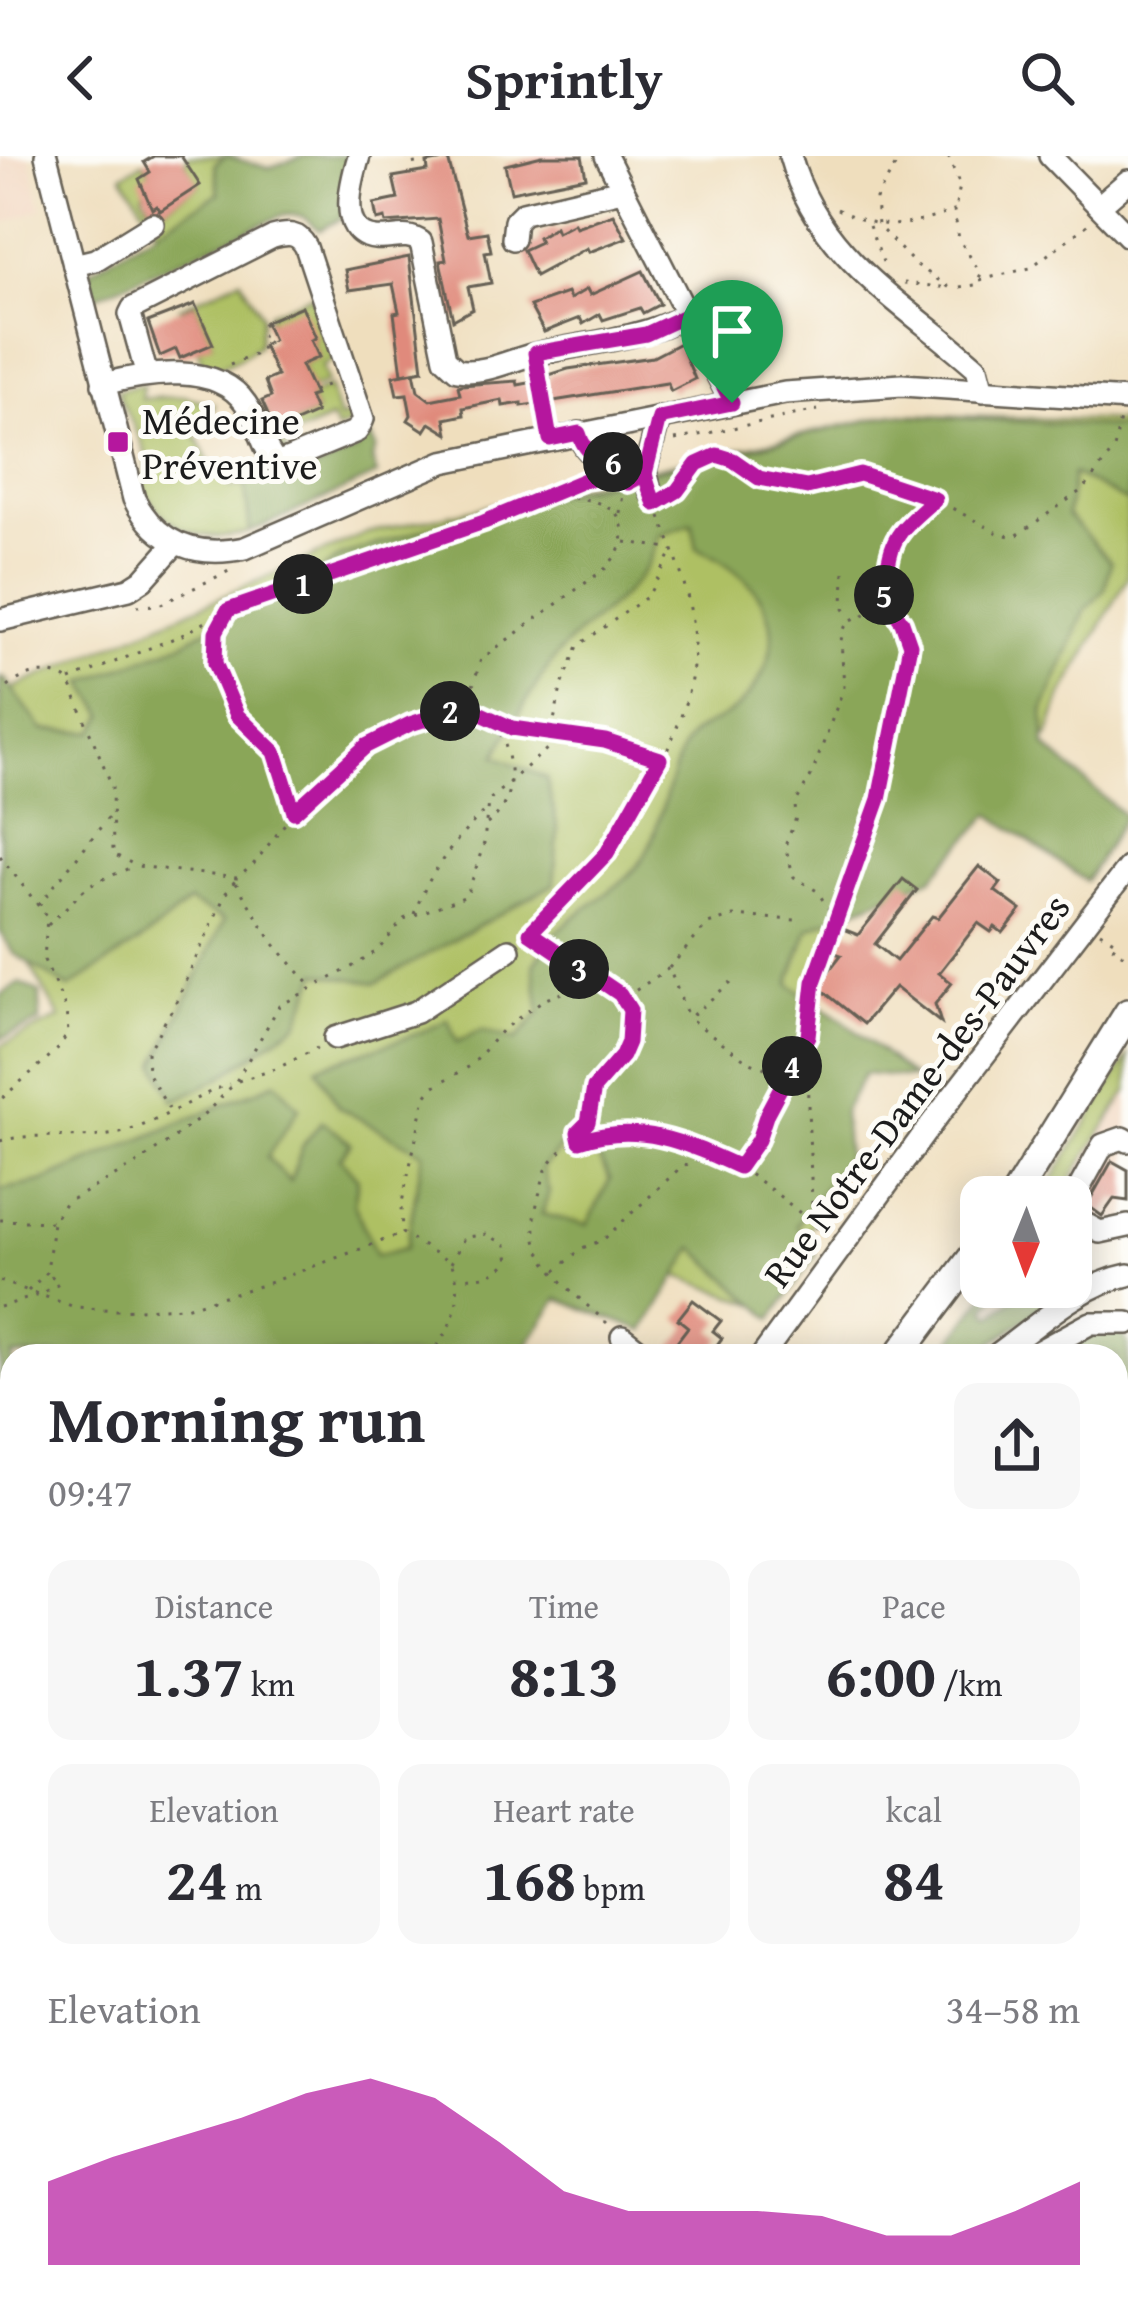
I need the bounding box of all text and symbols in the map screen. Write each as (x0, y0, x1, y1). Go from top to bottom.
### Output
text: Sprintly (465, 39, 663, 118)
icon: back (48, 45, 114, 111)
icon: search (1014, 45, 1080, 111)
pin (681, 280, 783, 403)
icon: arrive (699, 298, 765, 364)
place label: Médecine Préventive (142, 391, 318, 493)
marker: Médecine Préventive (105, 429, 131, 455)
pin: 6 (583, 432, 643, 492)
text: 6 (604, 438, 622, 486)
pin: 1 (273, 554, 333, 614)
text: 1 (294, 560, 312, 608)
pin: 5 (854, 565, 914, 625)
text: 5 (875, 571, 893, 619)
pin: 2 (420, 681, 480, 741)
text: 2 (441, 687, 459, 735)
street label: Rue Notre-Dame-des-Pauvres (749, 881, 1083, 1298)
pin: 3 (549, 939, 609, 999)
text: 3 (570, 945, 588, 993)
pin: 4 (762, 1036, 822, 1096)
text: 4 (783, 1042, 801, 1090)
north arrow (960, 1176, 1092, 1308)
map controls (960, 1176, 1092, 1308)
text: Morning run (48, 1369, 425, 1466)
button: share (954, 1383, 1080, 1509)
text: 09:47 (48, 1463, 133, 1520)
text: Distance (155, 1582, 273, 1630)
text: Time (529, 1582, 599, 1630)
text: Pace (882, 1582, 946, 1630)
text: 1.37 (133, 1630, 244, 1718)
text: 8:13 (509, 1630, 619, 1718)
text: 6:00 (826, 1630, 936, 1718)
text: km (244, 1660, 295, 1708)
text: /km (936, 1660, 1002, 1708)
text: Elevation (149, 1786, 279, 1834)
text: Heart rate (493, 1786, 635, 1834)
text: kcal (886, 1786, 942, 1834)
text: 24 (166, 1834, 228, 1922)
text: 168 (483, 1834, 576, 1922)
text: 84 (883, 1834, 945, 1922)
text: m (228, 1864, 262, 1912)
text: bpm (576, 1864, 645, 1912)
text: Elevation (48, 1980, 201, 2037)
text: 34–58 m (946, 1980, 1080, 2037)

